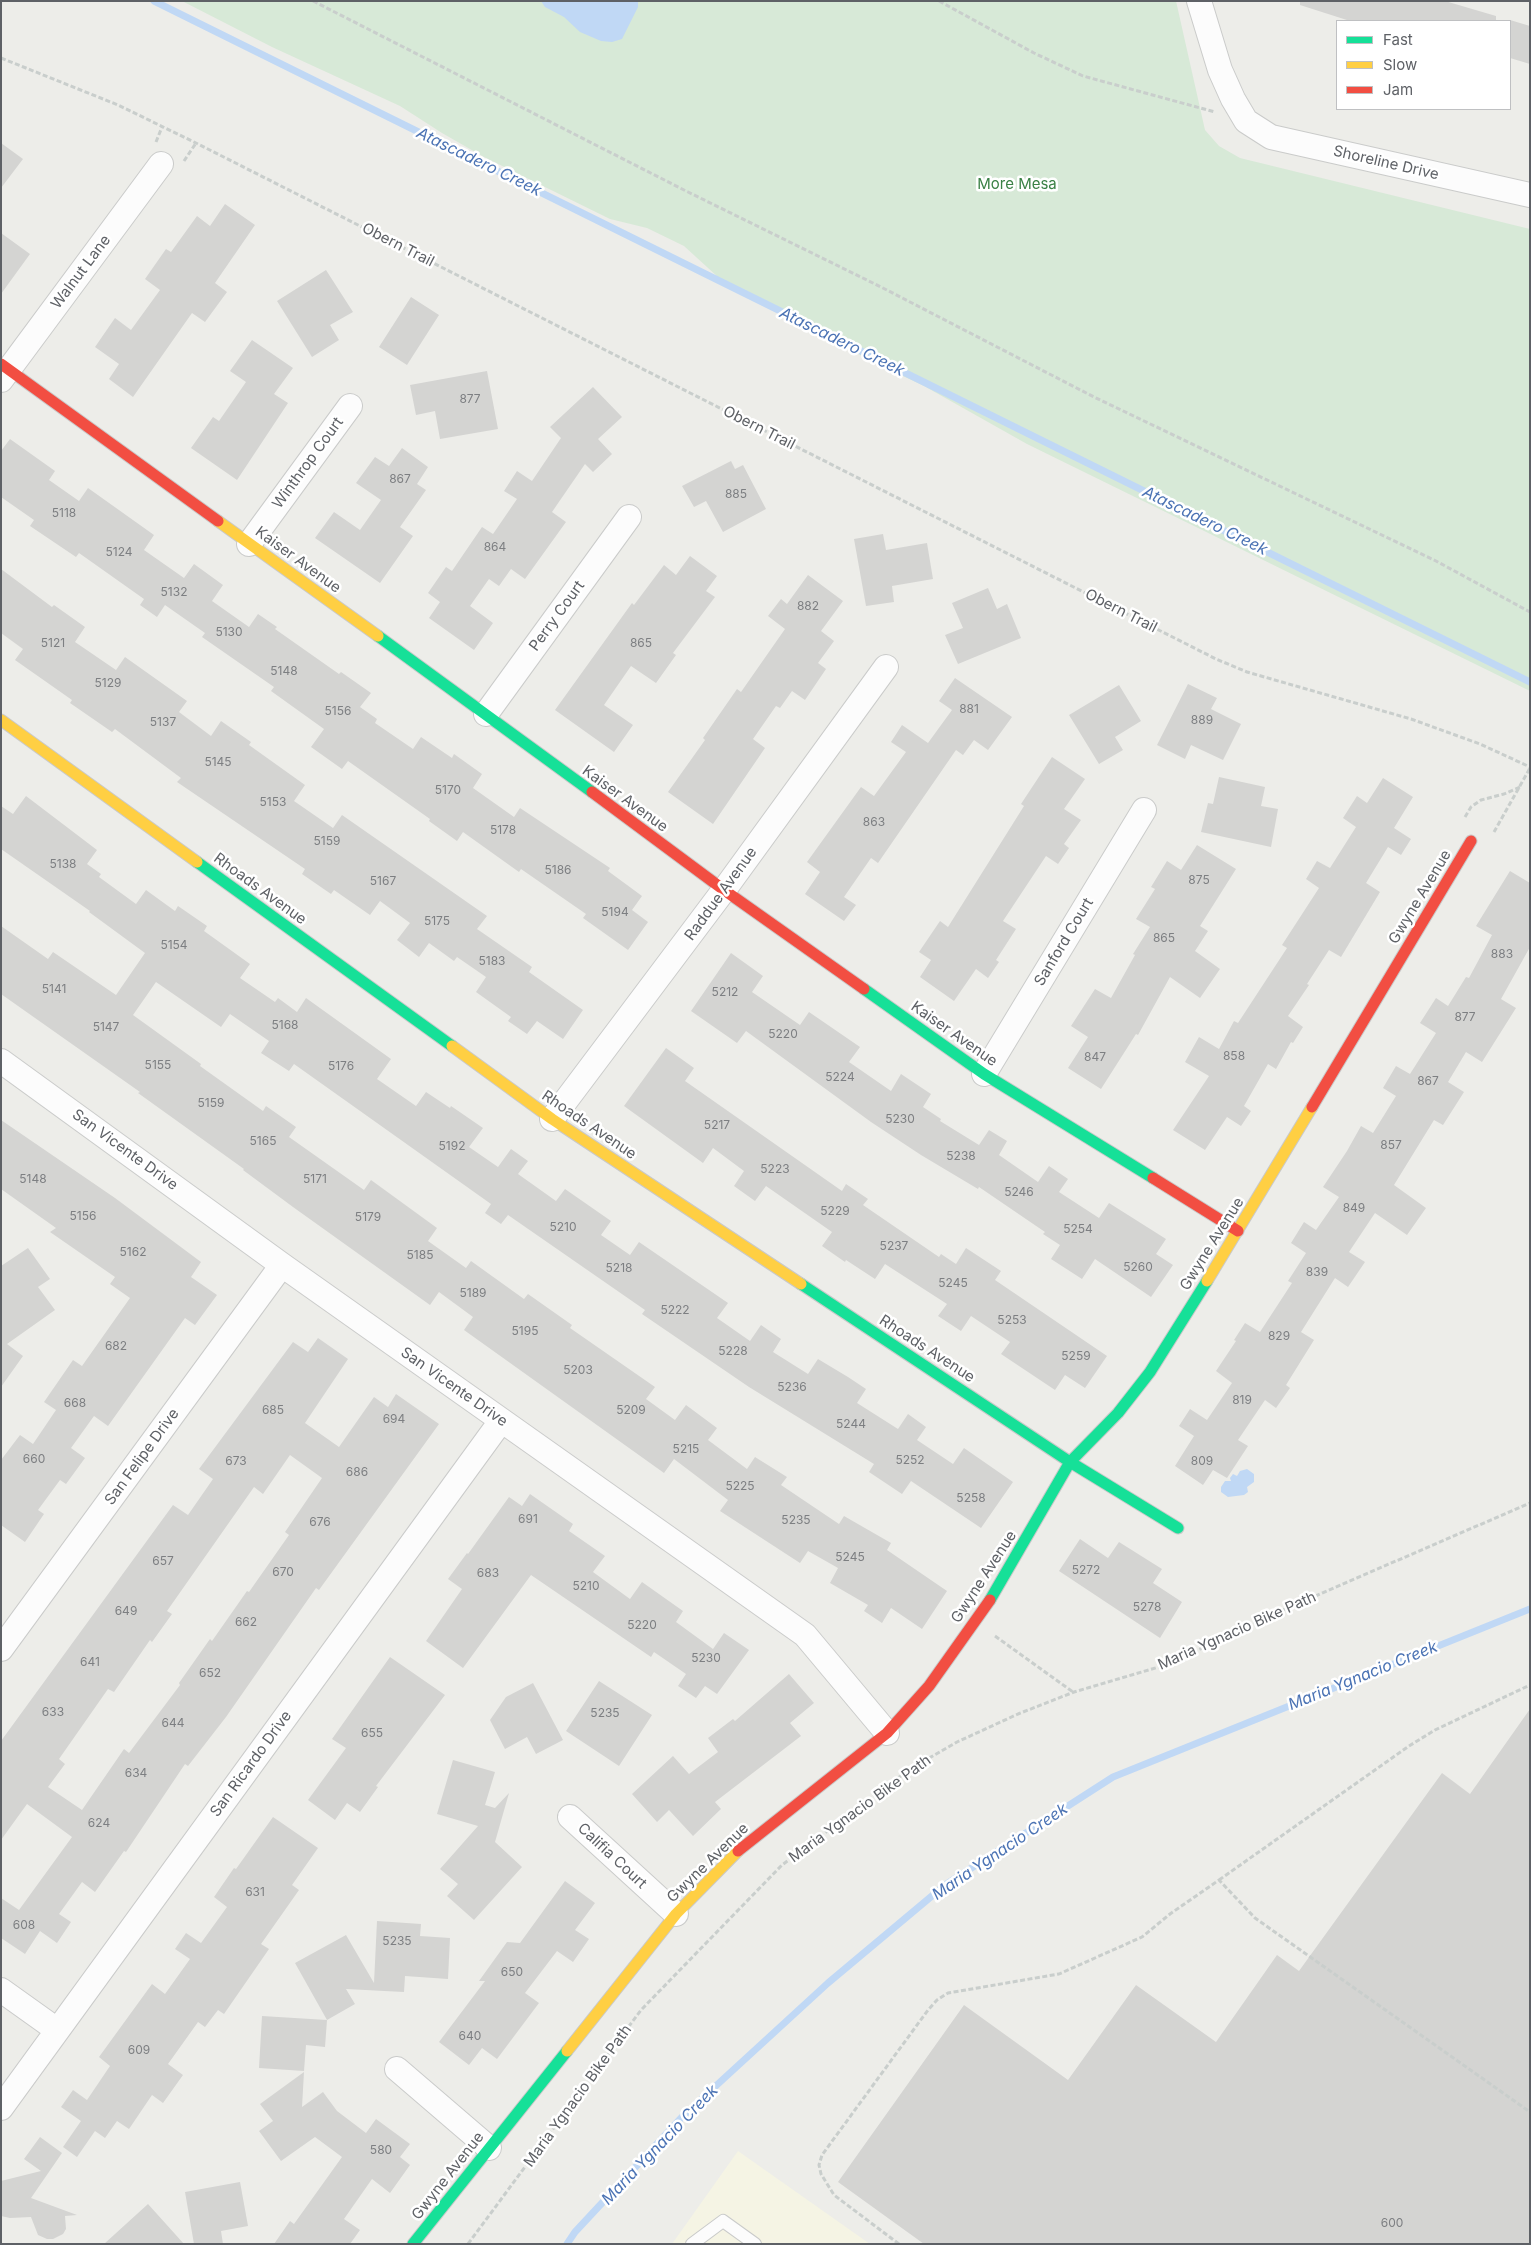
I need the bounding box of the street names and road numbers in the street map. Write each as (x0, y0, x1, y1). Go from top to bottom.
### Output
street label: Shoreline Drive (1331, 142, 1441, 184)
street label: Obern Trail (359, 219, 437, 271)
street label: Walnut Lane (47, 232, 115, 312)
street label: Obern Trail (720, 402, 798, 454)
street label: Winthrop Court (269, 414, 347, 512)
street label: Kaiser Avenue (252, 523, 344, 597)
street label: Perry Court (526, 577, 588, 655)
street label: Obern Trail (1082, 585, 1160, 637)
street label: Kaiser Avenue (579, 762, 671, 836)
street label: Raddue Avenue (681, 844, 761, 944)
street label: Gwyne Avenue (1385, 847, 1455, 947)
street label: Rhoads Avenue (210, 849, 310, 929)
street label: Sanford Court (1031, 895, 1097, 989)
street label: Kaiser Avenue (907, 998, 1001, 1070)
street label: Rhoads Avenue (538, 1087, 640, 1163)
street label: San Vicente Drive (69, 1106, 181, 1194)
street label: Gwyne Avenue (1176, 1194, 1248, 1294)
street label: Rhoads Avenue (876, 1311, 978, 1387)
street label: San Vicente Drive (397, 1343, 511, 1431)
street label: San Felipe Drive (101, 1405, 183, 1509)
street label: Gwyne Avenue (947, 1527, 1021, 1627)
street label: Maria Ygnacio Bike Path (1155, 1588, 1319, 1674)
street label: San Ricardo Drive (207, 1708, 295, 1820)
street label: Maria Ygnacio Bike Path (785, 1751, 935, 1867)
street label: Califia Court (574, 1819, 650, 1893)
street label: Gwyne Avenue (663, 1820, 753, 1906)
street label: Maria Ygnacio Bike Path (520, 2021, 636, 2171)
street label: Gwyne Avenue (408, 2129, 488, 2223)

